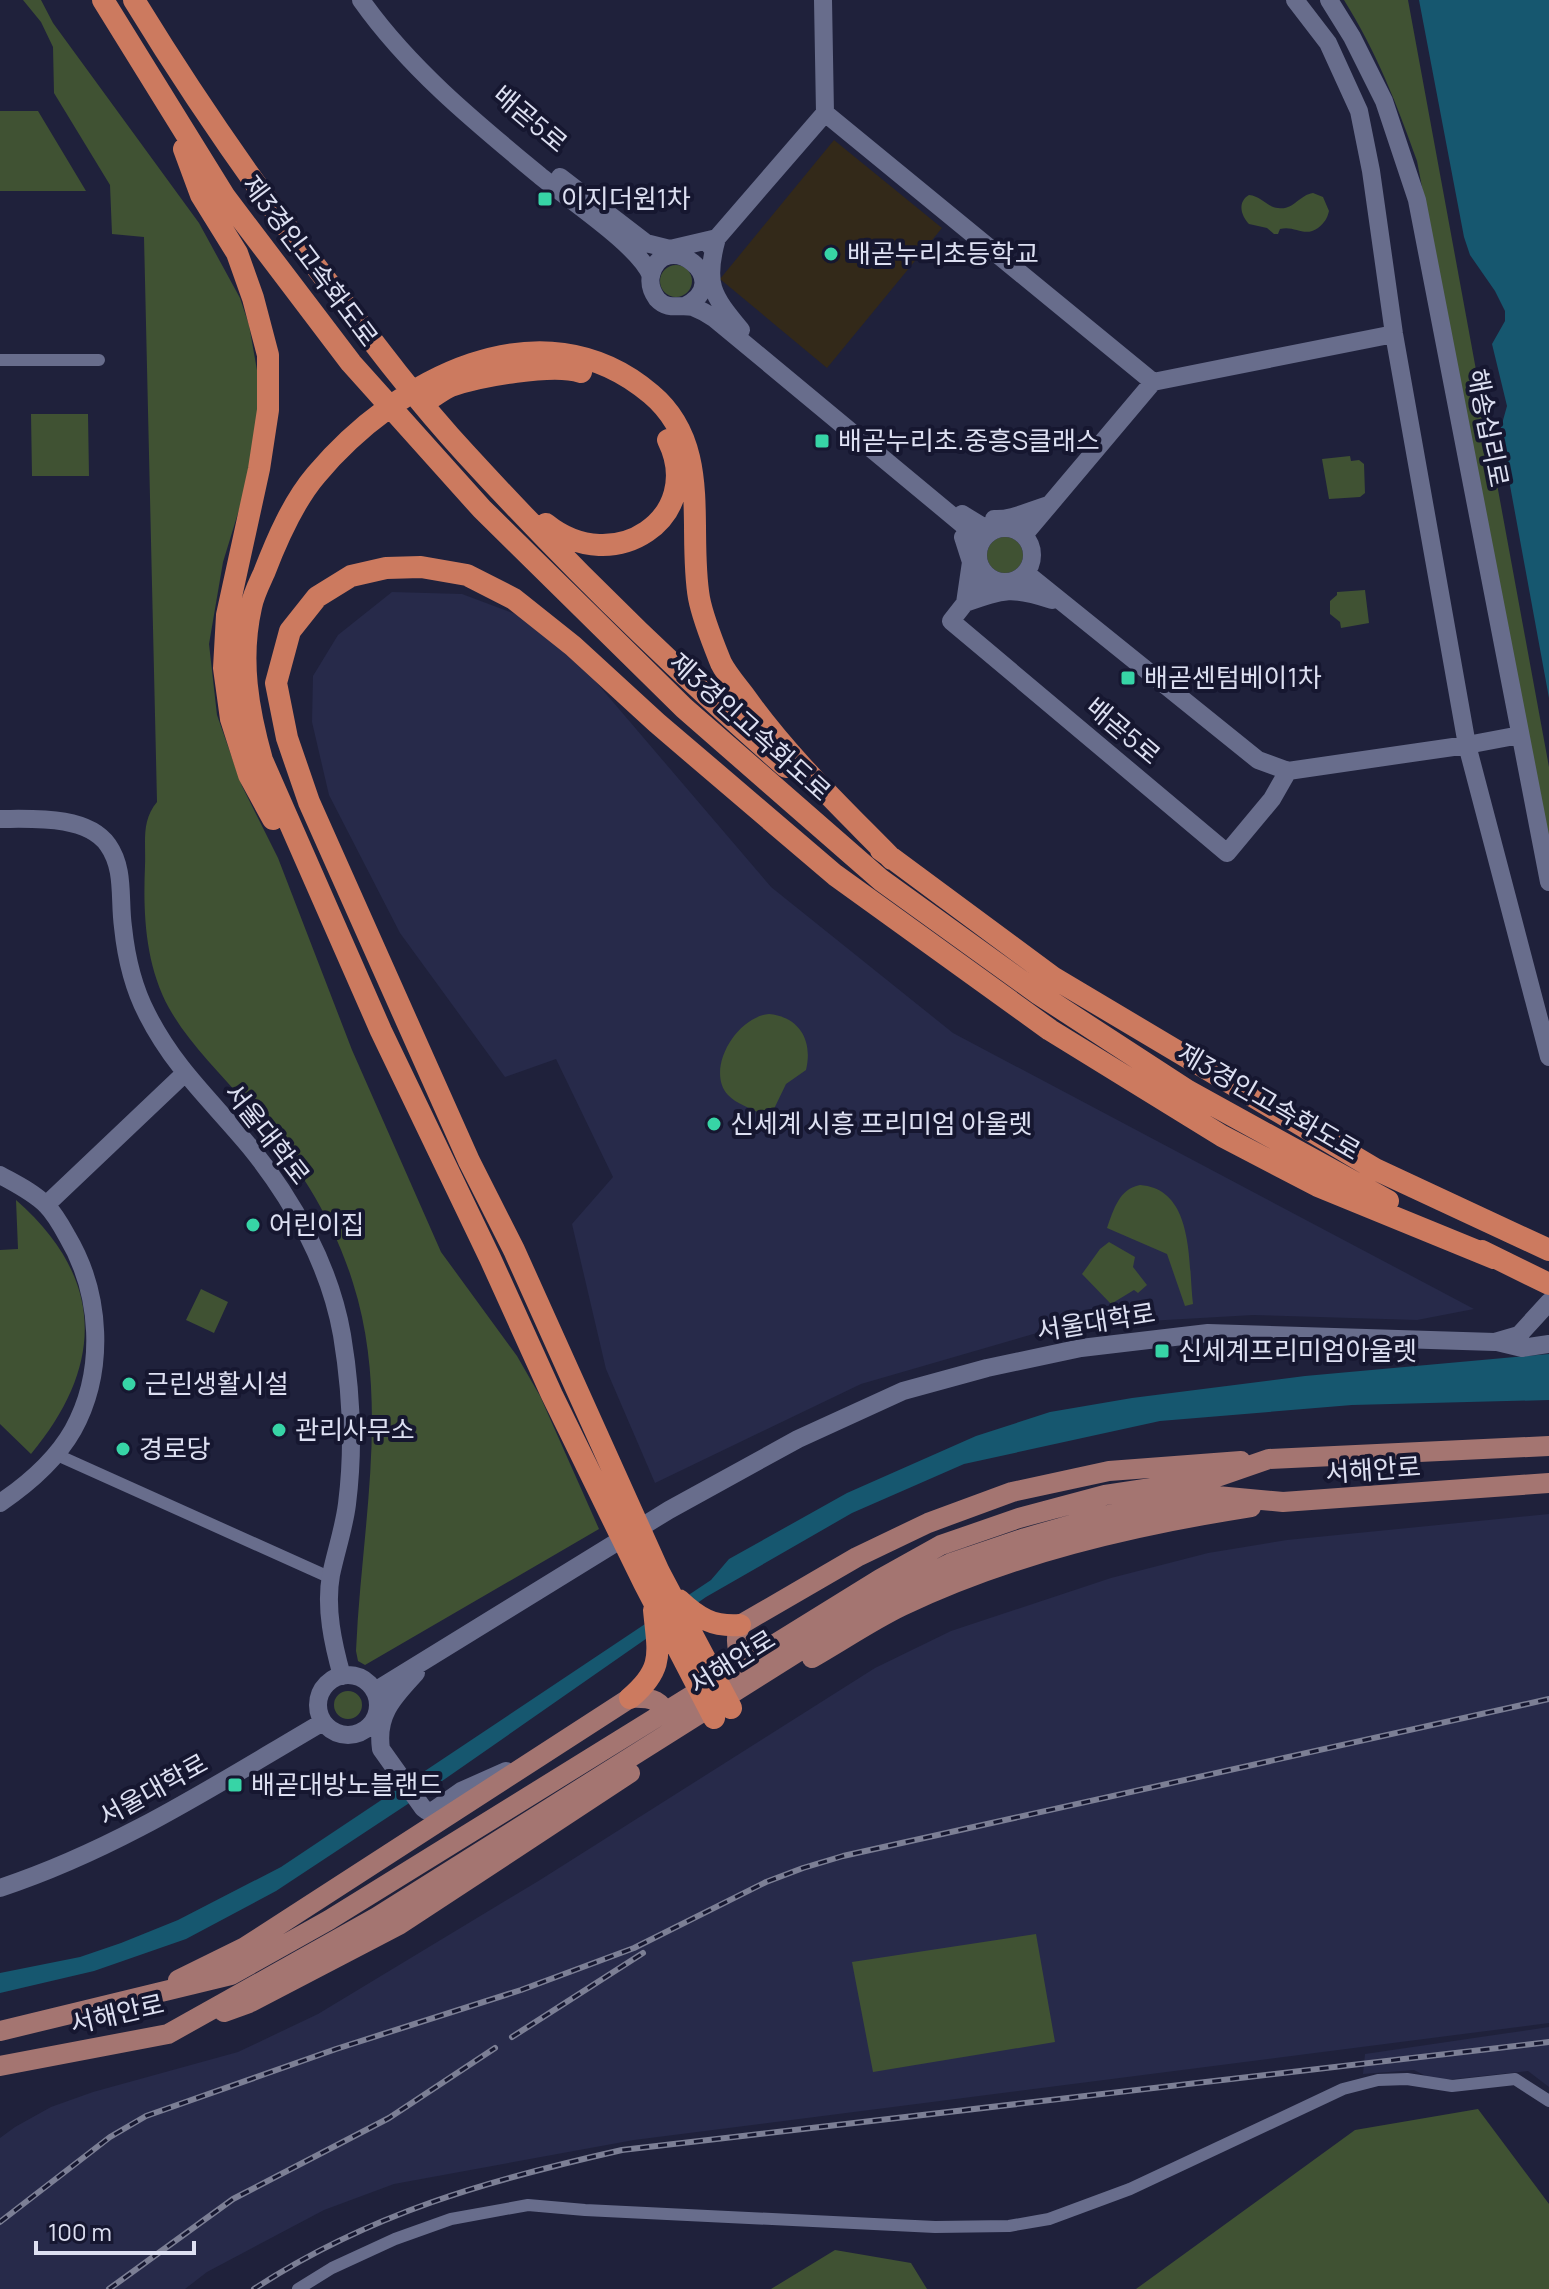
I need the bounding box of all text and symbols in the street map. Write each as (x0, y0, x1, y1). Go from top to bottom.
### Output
street label: 배곧5로 (486, 77, 575, 160)
street label: 제3경인고속화도로 (235, 167, 387, 353)
place label: 이지더원1차 (561, 180, 691, 216)
marker: 이지더원1차 (536, 190, 554, 208)
place label: 배곧누리초등학교 (847, 235, 1038, 271)
marker: 배곧누리초등학교 (822, 245, 840, 263)
street label: 해송십리로 (1460, 366, 1518, 490)
place label: 배곧누리초.중흥S클래스 (838, 422, 1100, 458)
marker: 배곧누리초.중흥S클래스 (813, 432, 831, 450)
street label: 제3경인고속화도로 (662, 644, 839, 808)
place label: 배곧센텀베이1차 (1144, 659, 1322, 695)
marker: 배곧센텀베이1차 (1119, 669, 1137, 687)
street label: 배곧5로 (1079, 689, 1168, 772)
street label: 제3경인고속화도로 (1171, 1034, 1368, 1168)
street label: 서울대학로 (217, 1075, 319, 1192)
place label: 신세계 시흥 프리미엄 아울렛 (730, 1105, 1033, 1141)
marker: 신세계 시흥 프리미엄 아울렛 (705, 1115, 723, 1133)
place label: 어린이집 (269, 1206, 365, 1242)
marker: 어린이집 (244, 1216, 262, 1234)
street label: 서울대학로 (1034, 1294, 1158, 1348)
place label: 신세계프리미엄아울렛 (1178, 1332, 1417, 1368)
marker: 신세계프리미엄아울렛 (1153, 1342, 1171, 1360)
place label: 근린생활시설 (145, 1365, 289, 1401)
marker: 근린생활시설 (120, 1375, 138, 1393)
place label: 관리사무소 (295, 1411, 415, 1447)
marker: 관리사무소 (270, 1421, 288, 1439)
place label: 경로당 (139, 1430, 211, 1466)
marker: 경로당 (114, 1440, 132, 1458)
street label: 서해안로 (1324, 1448, 1422, 1490)
street label: 서해안로 (681, 1621, 782, 1702)
street label: 서울대학로 (91, 1744, 214, 1834)
place label: 배곧대방노블랜드 (251, 1766, 442, 1802)
marker: 배곧대방노블랜드 (226, 1776, 244, 1794)
street label: 서해안로 (66, 1985, 167, 2041)
scale bar (36, 2205, 194, 2255)
text: 100 m (48, 2215, 112, 2248)

